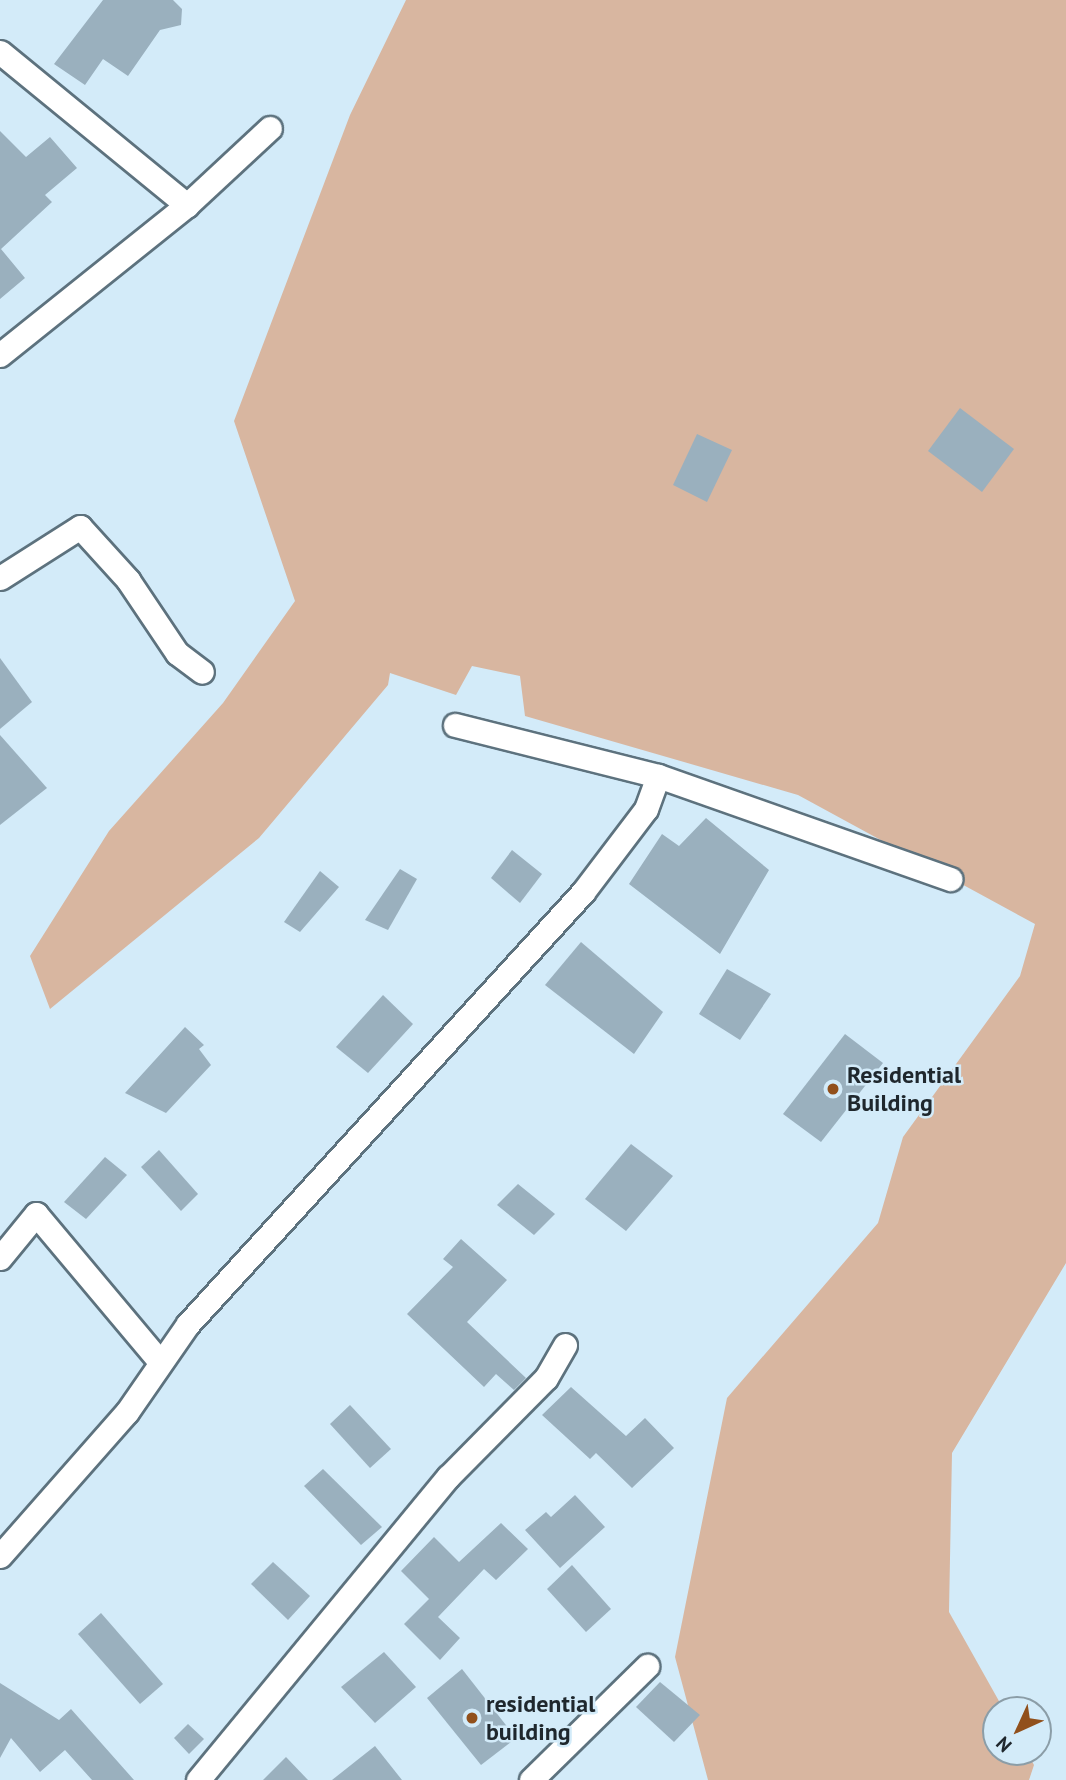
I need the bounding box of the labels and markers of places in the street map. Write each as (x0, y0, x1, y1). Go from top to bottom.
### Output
place label: Residential Building (847, 1061, 961, 1117)
marker: Residential Building (825, 1081, 841, 1097)
place label: residential building (486, 1690, 595, 1746)
marker: residential building (464, 1710, 480, 1726)

